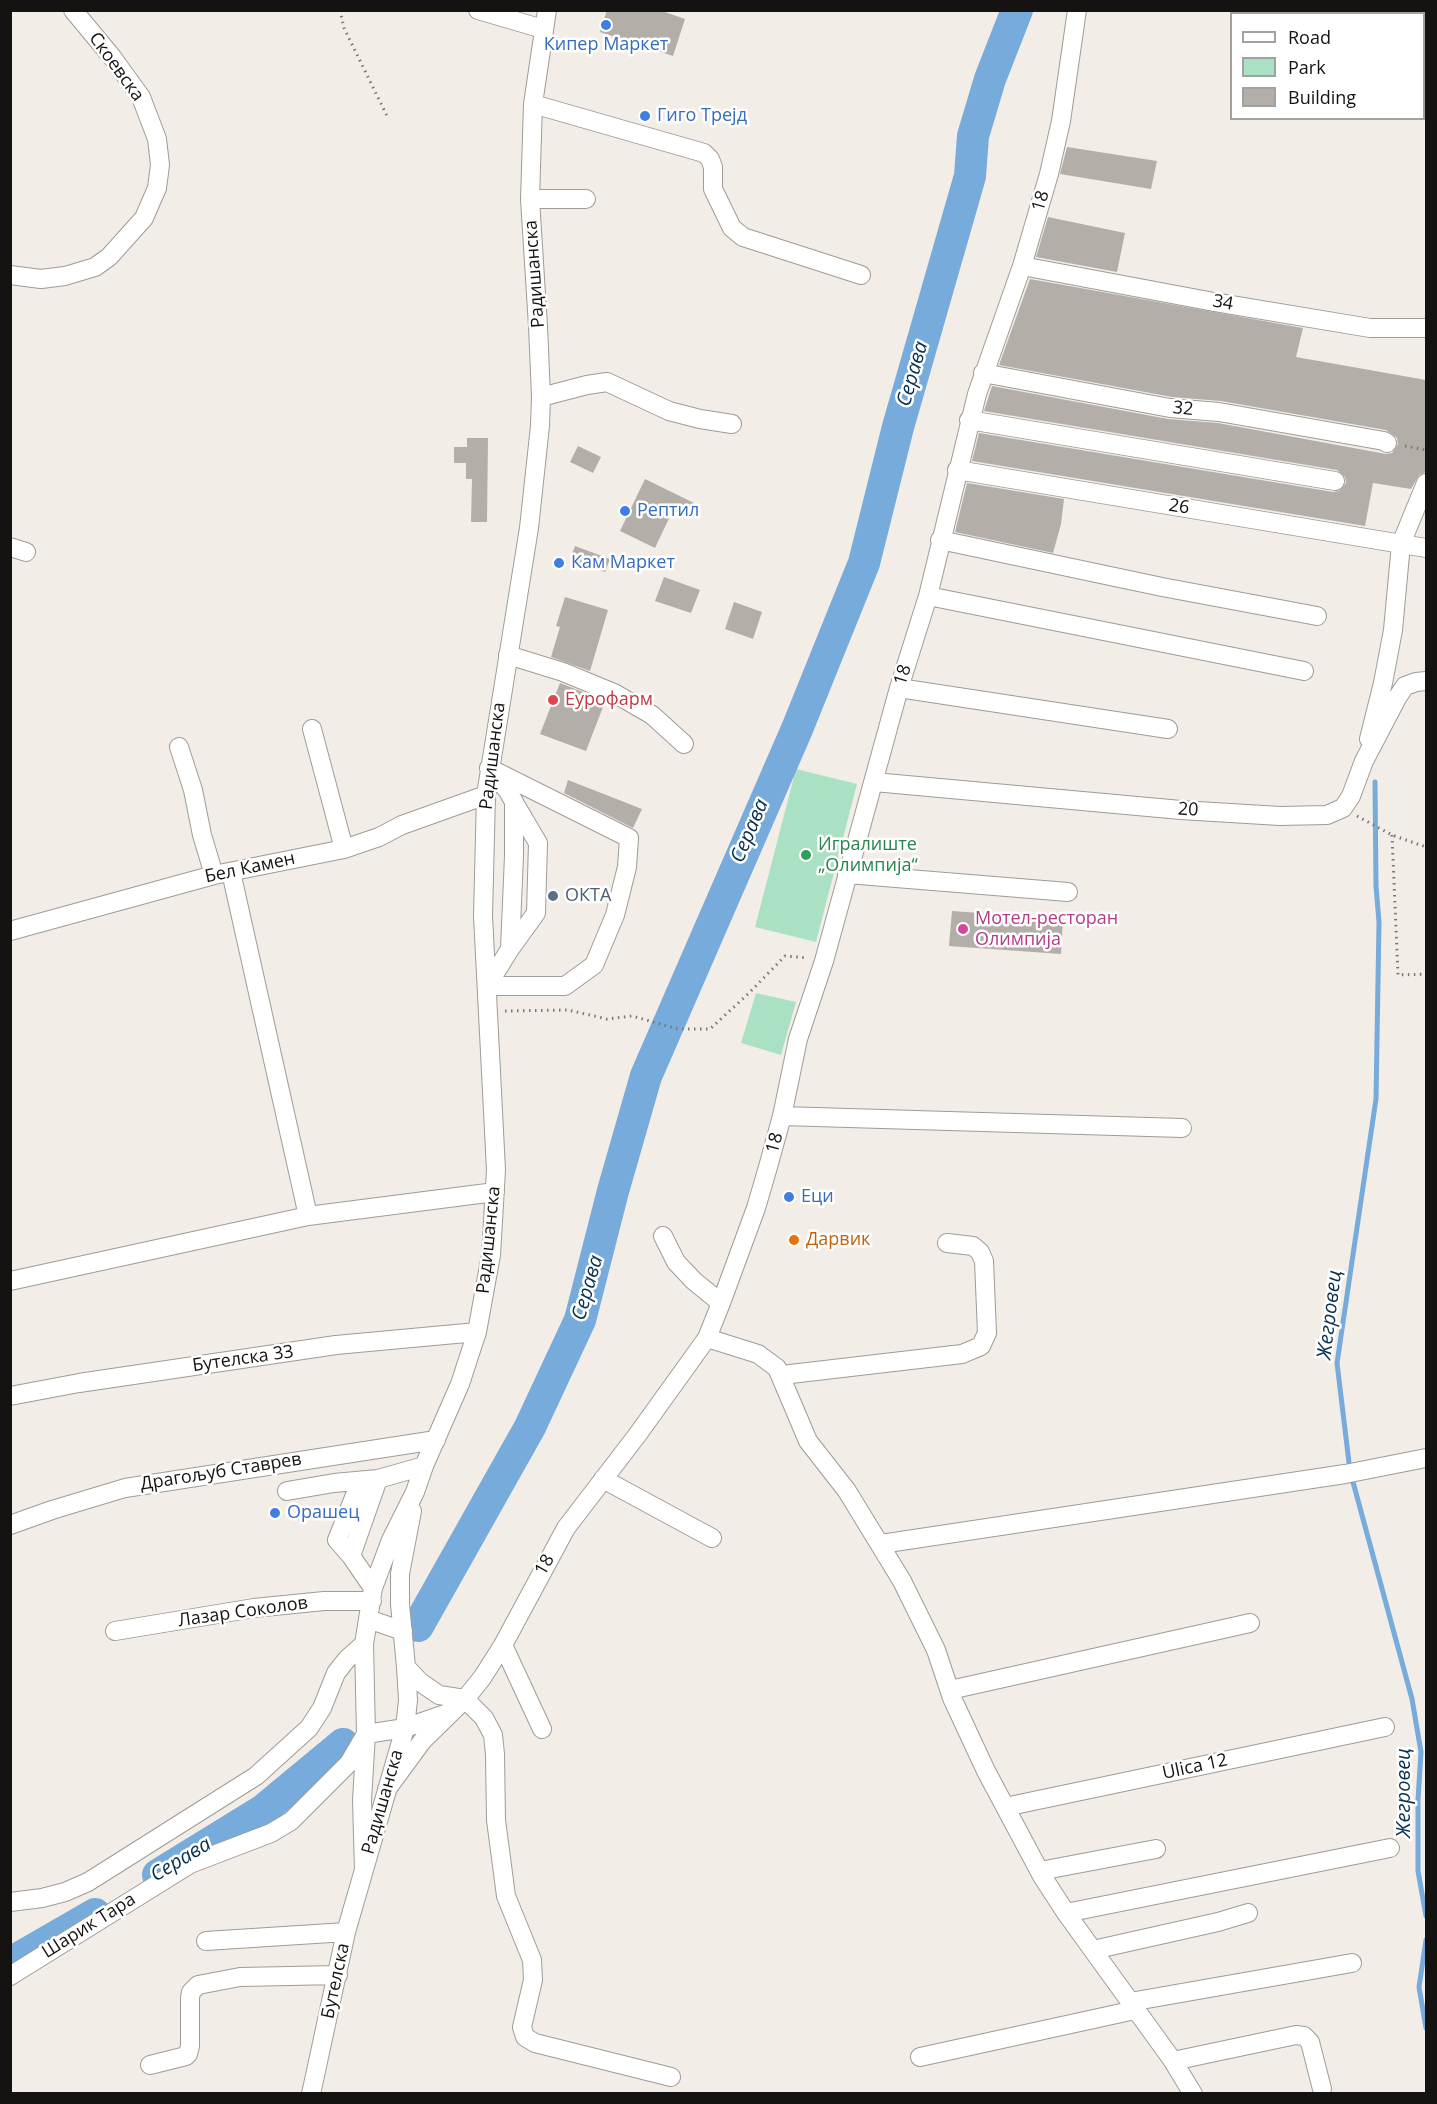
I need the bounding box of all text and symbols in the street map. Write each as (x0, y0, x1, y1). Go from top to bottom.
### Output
legend (1230, 12, 1425, 120)
marker: Кипер Маркет (599, 18, 613, 32)
text: Road (1288, 25, 1331, 49)
street label: Скоевска (84, 28, 148, 106)
place label: Кипер Маркет (544, 34, 668, 56)
text: Park (1288, 55, 1326, 79)
text: Building (1288, 85, 1356, 109)
place label: Гиго Трејд (657, 105, 747, 127)
marker: Гиго Трејд (638, 109, 652, 123)
street label: 18 (1028, 188, 1054, 214)
street label: Радишанска (520, 219, 550, 329)
street label: 34 (1211, 291, 1235, 315)
water label: Серава (892, 339, 934, 409)
street label: 32 (1172, 397, 1194, 421)
street label: 26 (1167, 495, 1191, 519)
place label: Рептил (637, 500, 699, 522)
marker: Рептил (618, 504, 632, 518)
place label: Кам Маркет (571, 552, 675, 574)
marker: Кам Маркет (552, 556, 566, 570)
street label: 18 (890, 662, 916, 688)
place label: Еурофарм (565, 689, 653, 711)
marker: Еурофарм (546, 693, 560, 707)
street label: Радишанска (476, 701, 510, 811)
water label: Серава (726, 796, 774, 866)
street label: 20 (1177, 799, 1199, 821)
place label: Игралиште „Олимпија“ (818, 834, 918, 876)
street label: Бел Камен (203, 848, 297, 888)
marker: Игралиште „Олимпија“ (799, 848, 813, 862)
place label: ОКТА (565, 885, 611, 907)
marker: ОКТА (546, 889, 560, 903)
place label: Мотел-ресторан Олимпија (975, 908, 1118, 950)
marker: Мотел-ресторан Олимпија (956, 922, 970, 936)
street label: 18 (762, 1130, 788, 1156)
street label: Радишанска (473, 1185, 505, 1295)
place label: Еци (801, 1186, 834, 1208)
marker: Еци (782, 1190, 796, 1204)
place label: Дарвик (806, 1229, 870, 1251)
marker: Дарвик (787, 1233, 801, 1247)
water label: Серава (567, 1253, 609, 1323)
water label: Жегровец (1313, 1269, 1347, 1361)
street label: Бутелска 33 (191, 1341, 295, 1377)
street label: Драгољуб Ставрев (139, 1449, 303, 1495)
place label: Орашец (287, 1502, 359, 1524)
marker: Орашец (268, 1506, 282, 1520)
street label: 18 (531, 1551, 559, 1579)
street label: Лазар Соколов (177, 1592, 309, 1632)
street label: Радишанска (358, 1747, 408, 1857)
water label: Жегровец (1392, 1748, 1416, 1838)
street label: Ulica 12 (1160, 1750, 1230, 1784)
water label: Серава (146, 1833, 216, 1887)
street label: Шарик Тара (38, 1889, 140, 1963)
street label: Бутелска (317, 1941, 355, 2021)

